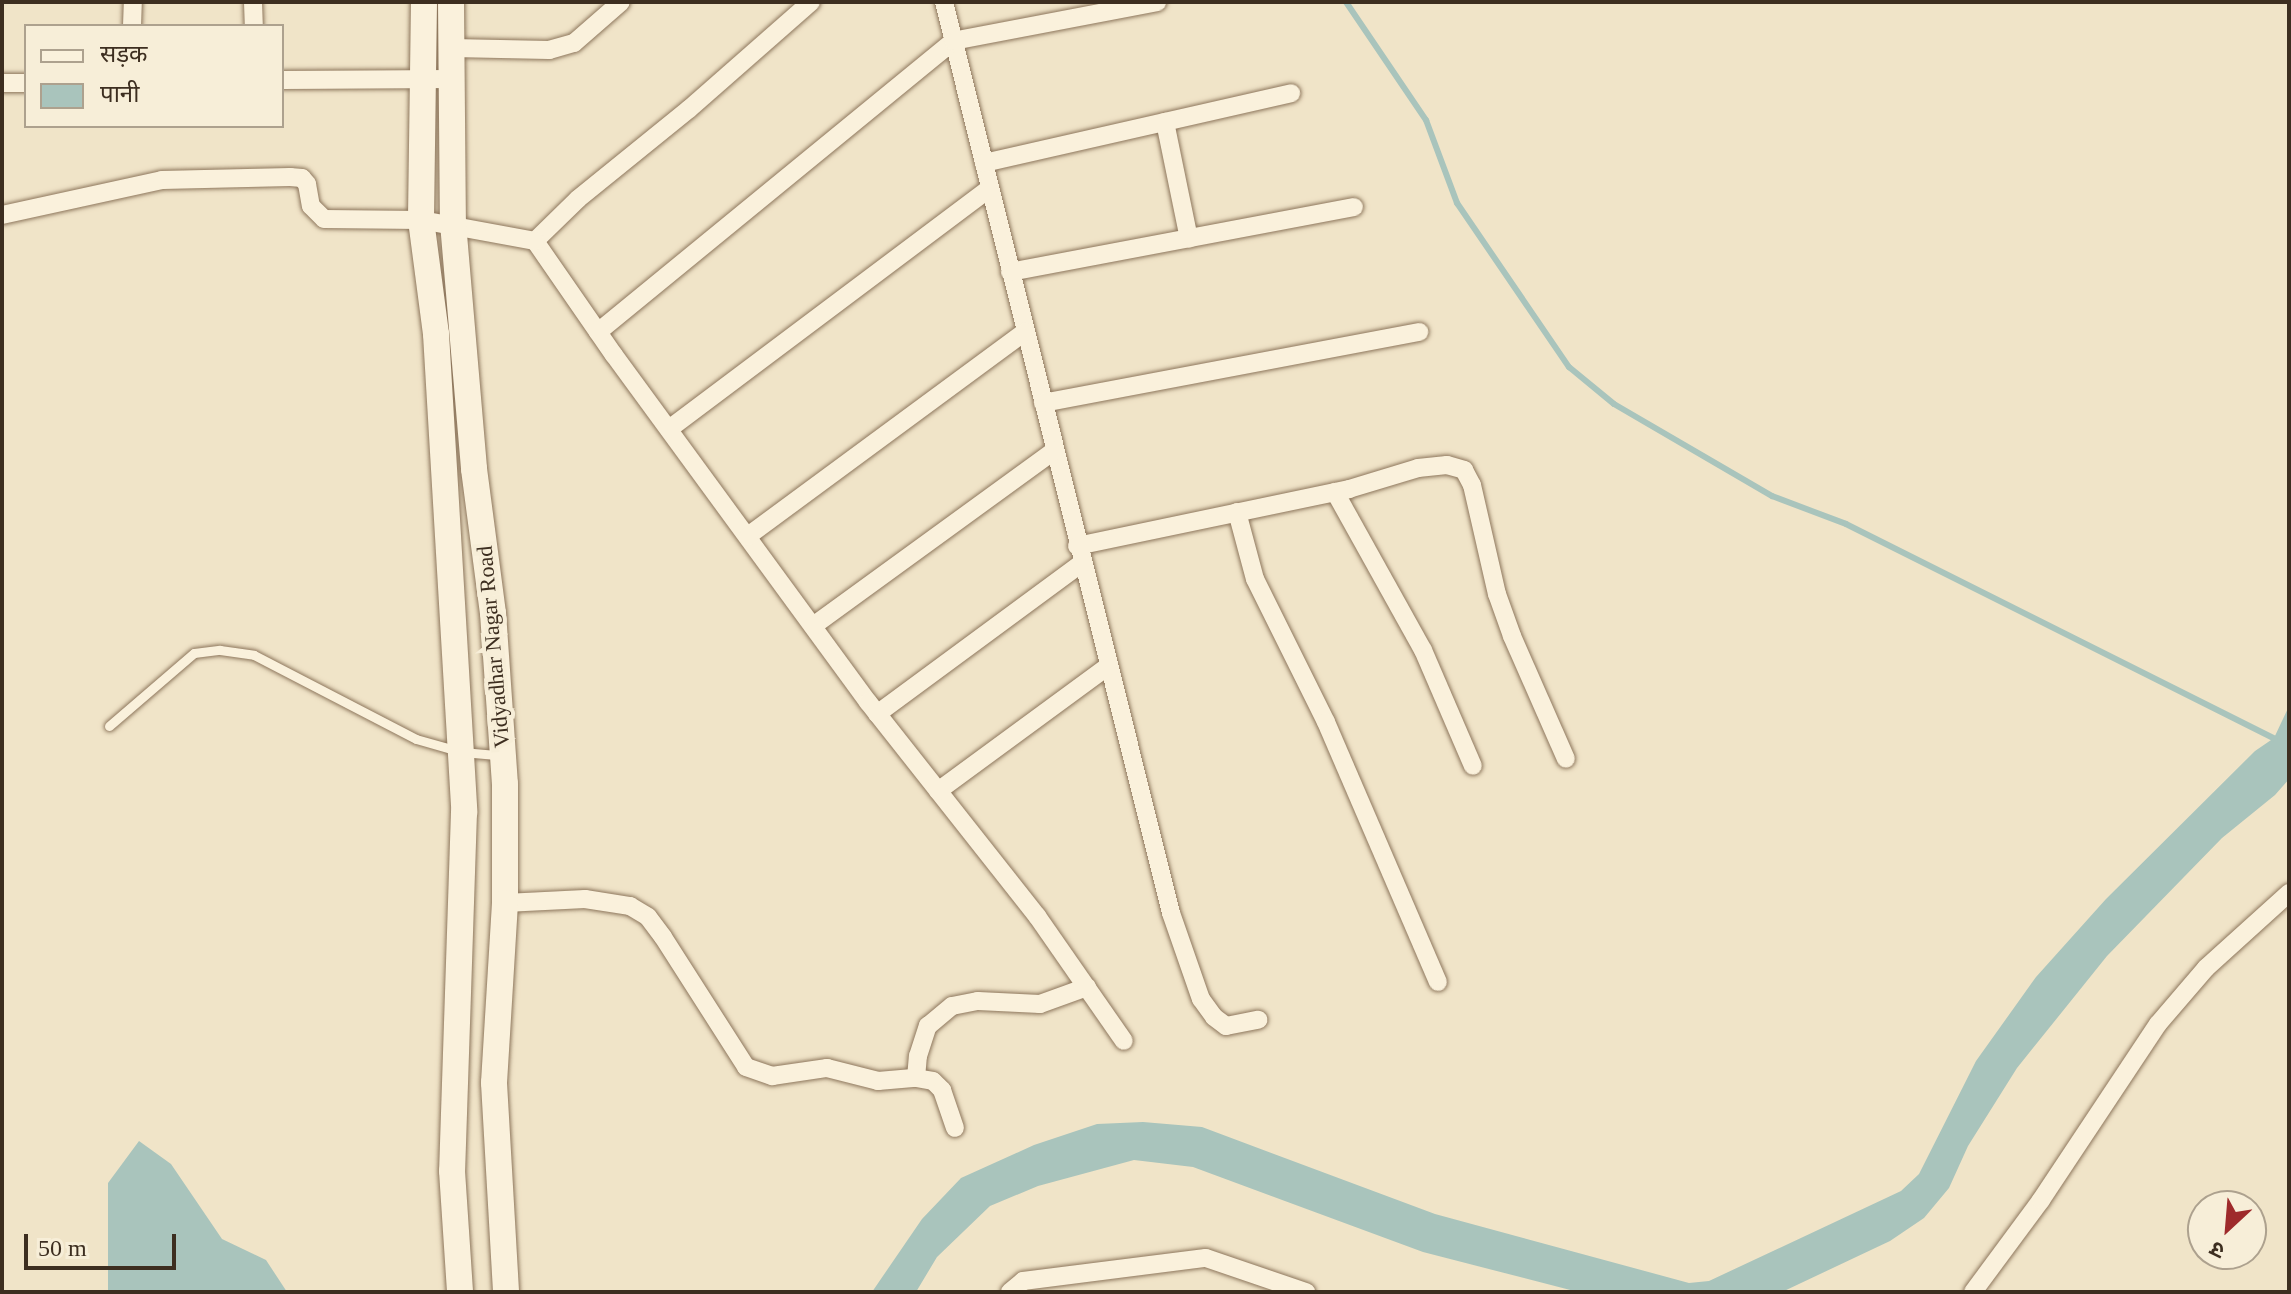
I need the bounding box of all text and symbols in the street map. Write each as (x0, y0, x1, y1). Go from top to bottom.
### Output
legend (24, 24, 284, 128)
text: सड़क (100, 41, 148, 67)
text: पानी (100, 81, 139, 107)
street label: Vidyadhar Nagar Road (471, 545, 515, 749)
north arrow (2187, 1190, 2267, 1270)
scale bar (28, 1218, 180, 1268)
text: 50 m (38, 1235, 87, 1261)
text: उ (2206, 1236, 2228, 1264)

